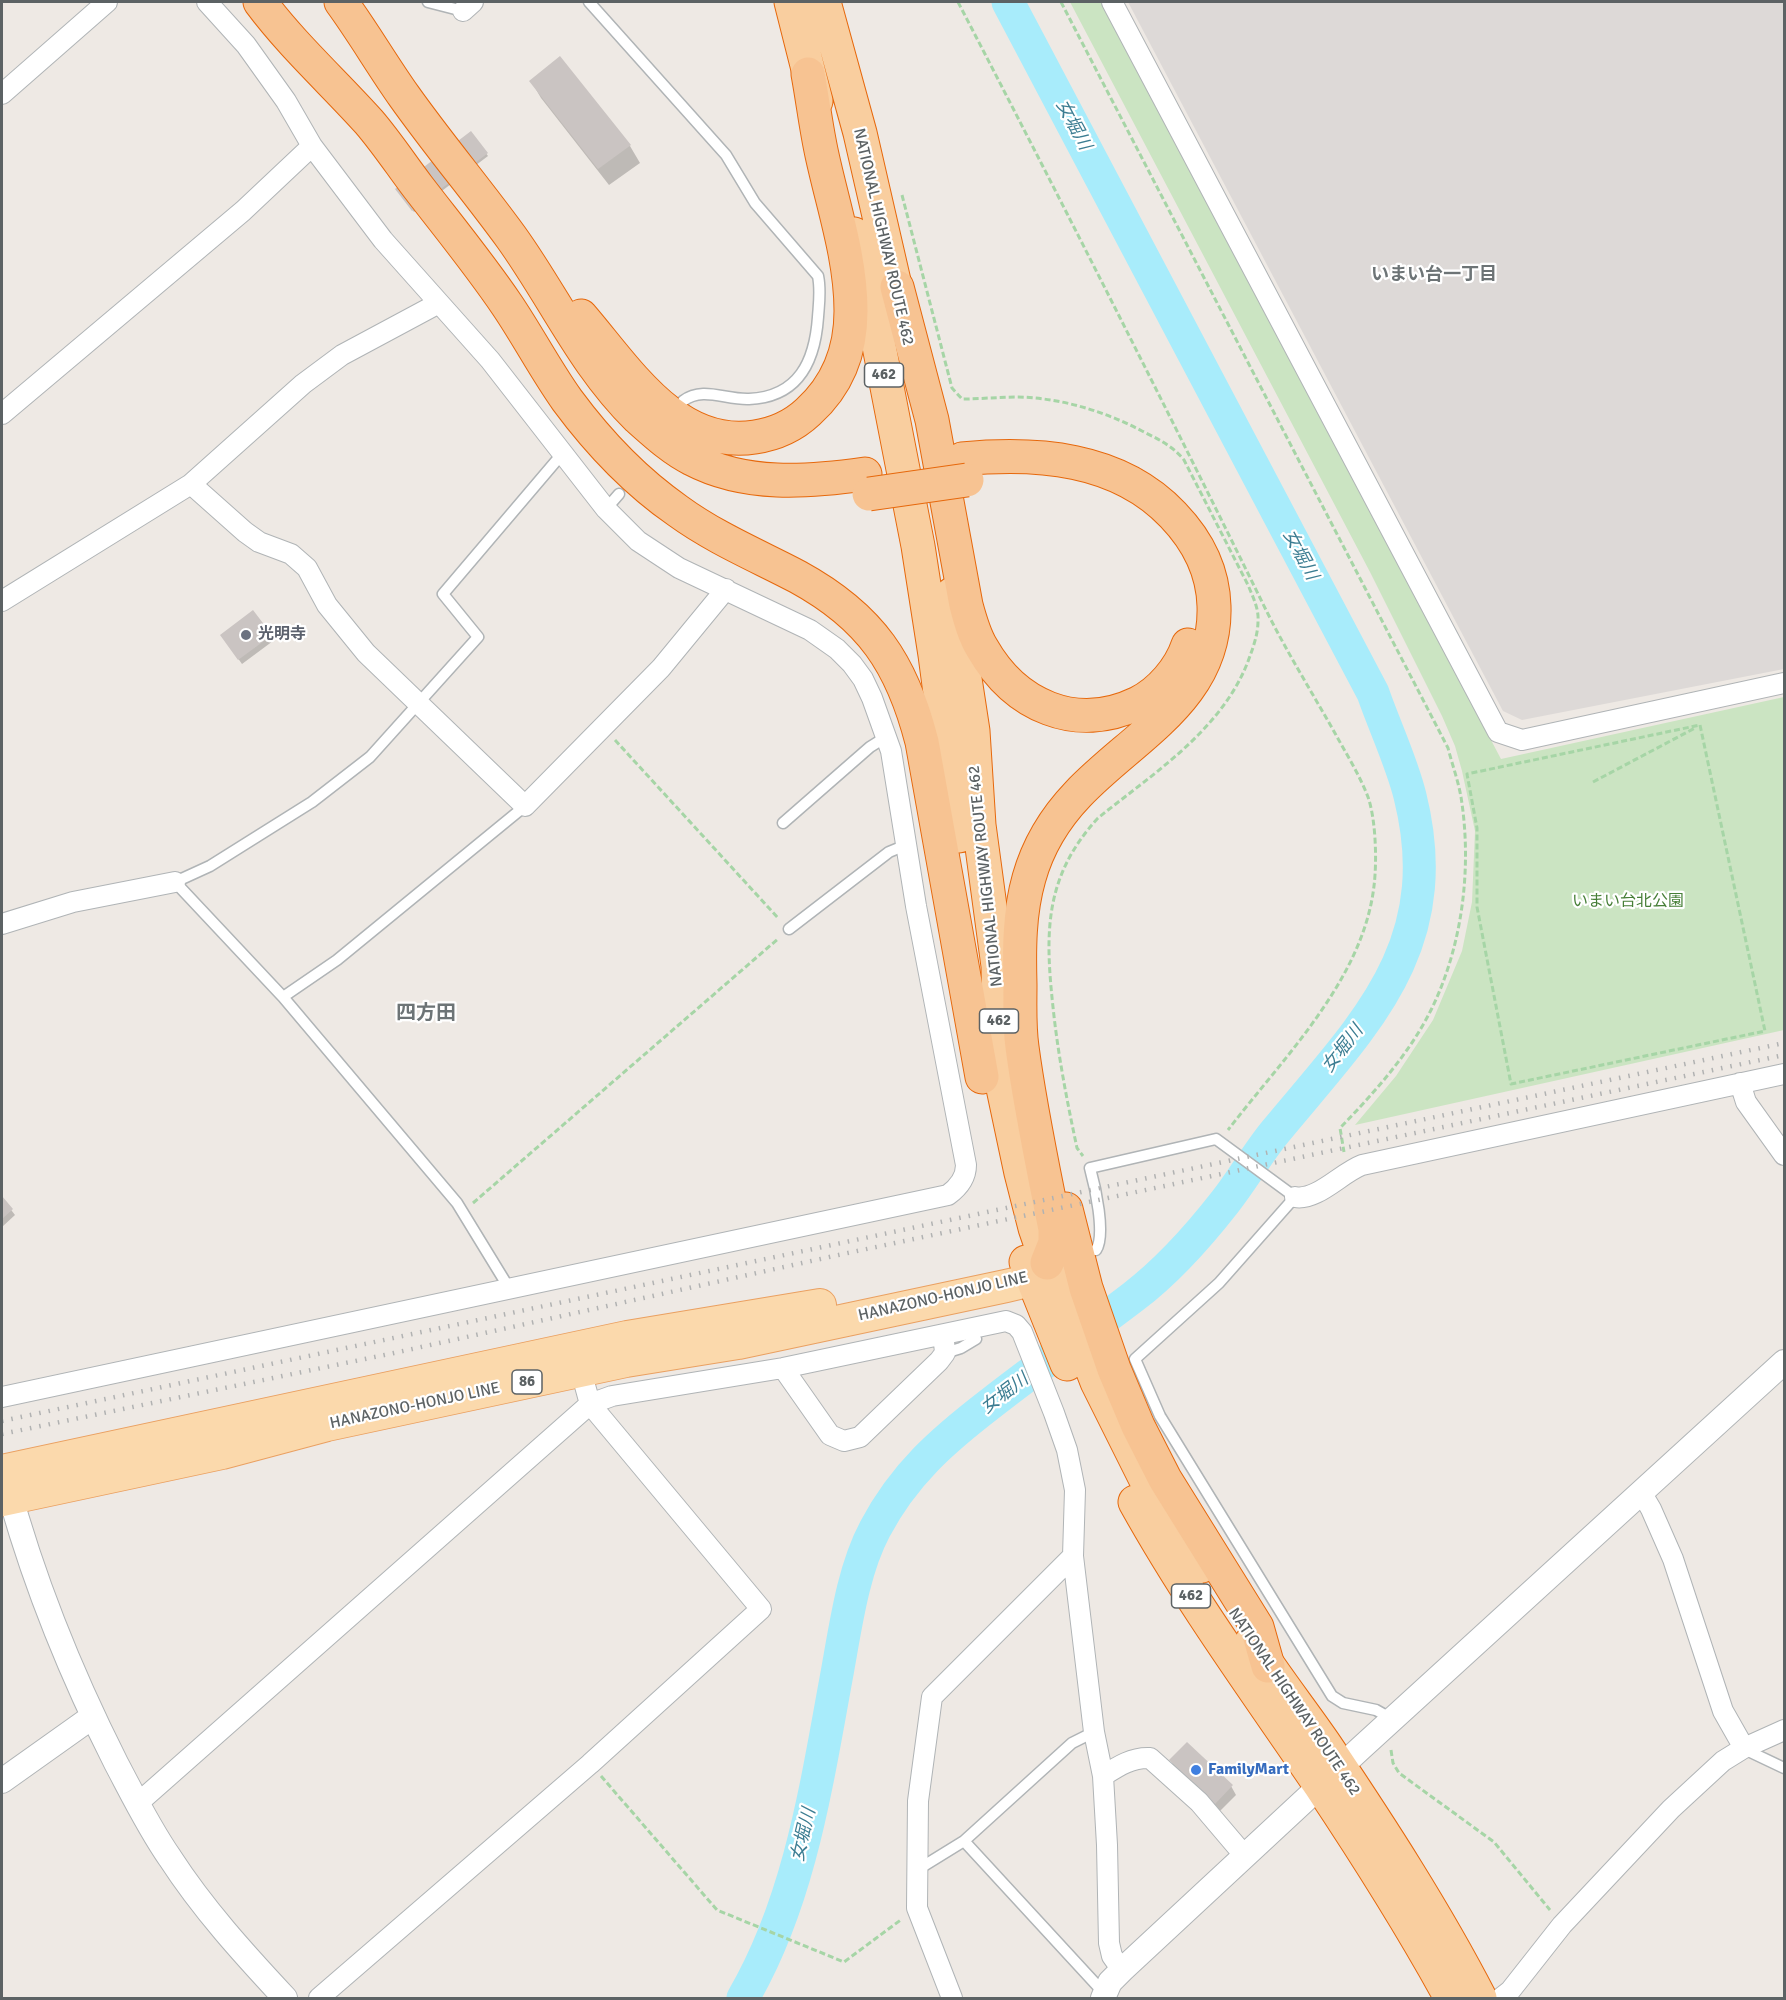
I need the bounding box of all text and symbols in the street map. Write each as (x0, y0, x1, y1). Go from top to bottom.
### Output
water label: 女堀川 (1051, 96, 1095, 154)
street label: NATIONAL HIGHWAY ROUTE 462 (849, 127, 917, 347)
district label: いまい台一丁目 (1371, 264, 1497, 286)
road number: 462 (864, 363, 904, 387)
water label: 女堀川 (1278, 526, 1322, 584)
place label: 光明寺 (258, 625, 306, 645)
marker: 光明寺 (239, 628, 253, 642)
street label: NATIONAL HIGHWAY ROUTE 462 (965, 764, 1007, 988)
park label: いまい台北公園 (1572, 892, 1684, 912)
district label: 四方田 (396, 1002, 456, 1026)
road number: 462 (980, 1009, 1018, 1033)
water label: 女堀川 (1318, 1021, 1368, 1077)
street label: HANAZONO-HONJO LINE (856, 1268, 1030, 1326)
water label: 女堀川 (977, 1369, 1033, 1419)
road number: 86 (512, 1370, 542, 1394)
street label: HANAZONO-HONJO LINE (328, 1379, 502, 1433)
road number: 462 (1172, 1584, 1210, 1608)
street label: NATIONAL HIGHWAY ROUTE 462 (1224, 1604, 1364, 1800)
place label: FamilyMart (1208, 1760, 1289, 1780)
marker: FamilyMart (1189, 1763, 1203, 1777)
water label: 女堀川 (787, 1806, 821, 1864)

